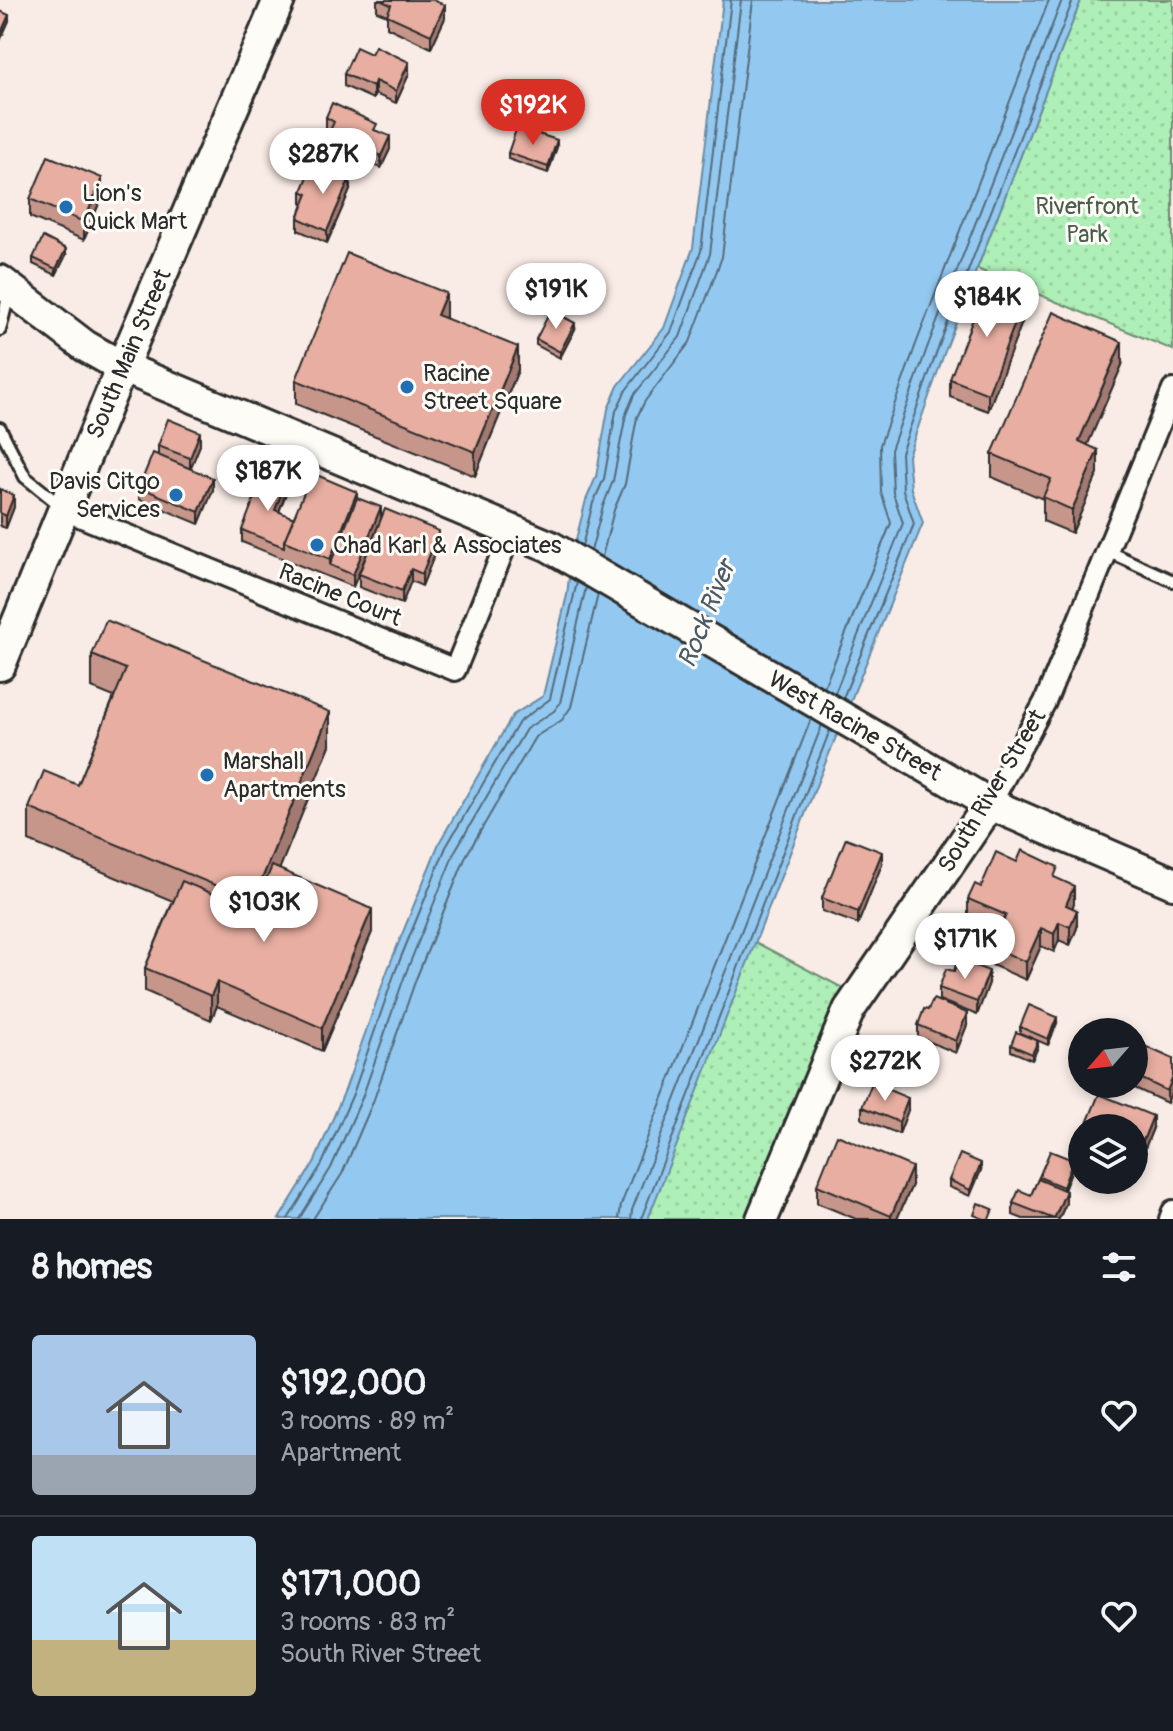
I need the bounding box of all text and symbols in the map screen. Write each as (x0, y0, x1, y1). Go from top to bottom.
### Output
pin: $192K (477, 79, 589, 147)
text: $192K (499, 89, 567, 121)
pin: $287K (267, 128, 379, 196)
text: $287K (287, 138, 359, 170)
place label: Lion's Quick Mart (82, 179, 187, 236)
park label: Riverfront Park (1035, 192, 1139, 249)
marker: Lion's Quick Mart (57, 198, 75, 216)
pin: $191K (500, 263, 612, 331)
street label: South Main Street (80, 265, 178, 443)
pin: $184K (931, 271, 1043, 339)
text: $191K (524, 273, 588, 305)
text: $184K (953, 281, 1021, 313)
place label: Racine Street Square (423, 359, 562, 416)
marker: Racine Street Square (398, 378, 416, 396)
pin: $187K (212, 445, 324, 513)
text: $187K (235, 455, 301, 487)
place label: Davis Citgo Services (49, 467, 160, 524)
marker: Davis Citgo Services (167, 486, 185, 504)
place label: Chad Karl & Associates (333, 531, 562, 560)
marker: Chad Karl & Associates (308, 536, 326, 554)
water label: Rock River (671, 552, 744, 672)
street label: Racine Court (274, 557, 406, 633)
street label: West Racine Street (763, 665, 947, 787)
street label: South River Street (932, 704, 1052, 878)
place label: Marshall Apartments (223, 747, 346, 804)
marker: Marshall Apartments (198, 766, 216, 784)
pin: $103K (208, 876, 320, 944)
text: $103K (228, 886, 300, 918)
pin: $171K (909, 913, 1021, 981)
text: $171K (933, 923, 997, 955)
north arrow (1068, 1018, 1148, 1098)
map controls (1068, 1018, 1148, 1194)
pin: $272K (829, 1035, 941, 1103)
text: $272K (849, 1045, 921, 1077)
button: layers (1068, 1114, 1148, 1194)
icon: filters (1097, 1245, 1141, 1289)
text: 8 homes (32, 1246, 152, 1289)
text: $192,000 (280, 1362, 427, 1405)
icon: home (96, 1367, 192, 1463)
icon: heart (1097, 1393, 1141, 1437)
text: 3 rooms · 89 m² (280, 1405, 454, 1437)
text: Apartment (280, 1437, 401, 1469)
text: $171,000 (280, 1563, 421, 1606)
icon: home (96, 1568, 192, 1664)
icon: heart (1097, 1594, 1141, 1638)
text: 3 rooms · 83 m² (280, 1606, 455, 1638)
text: South River Street (280, 1638, 481, 1670)

